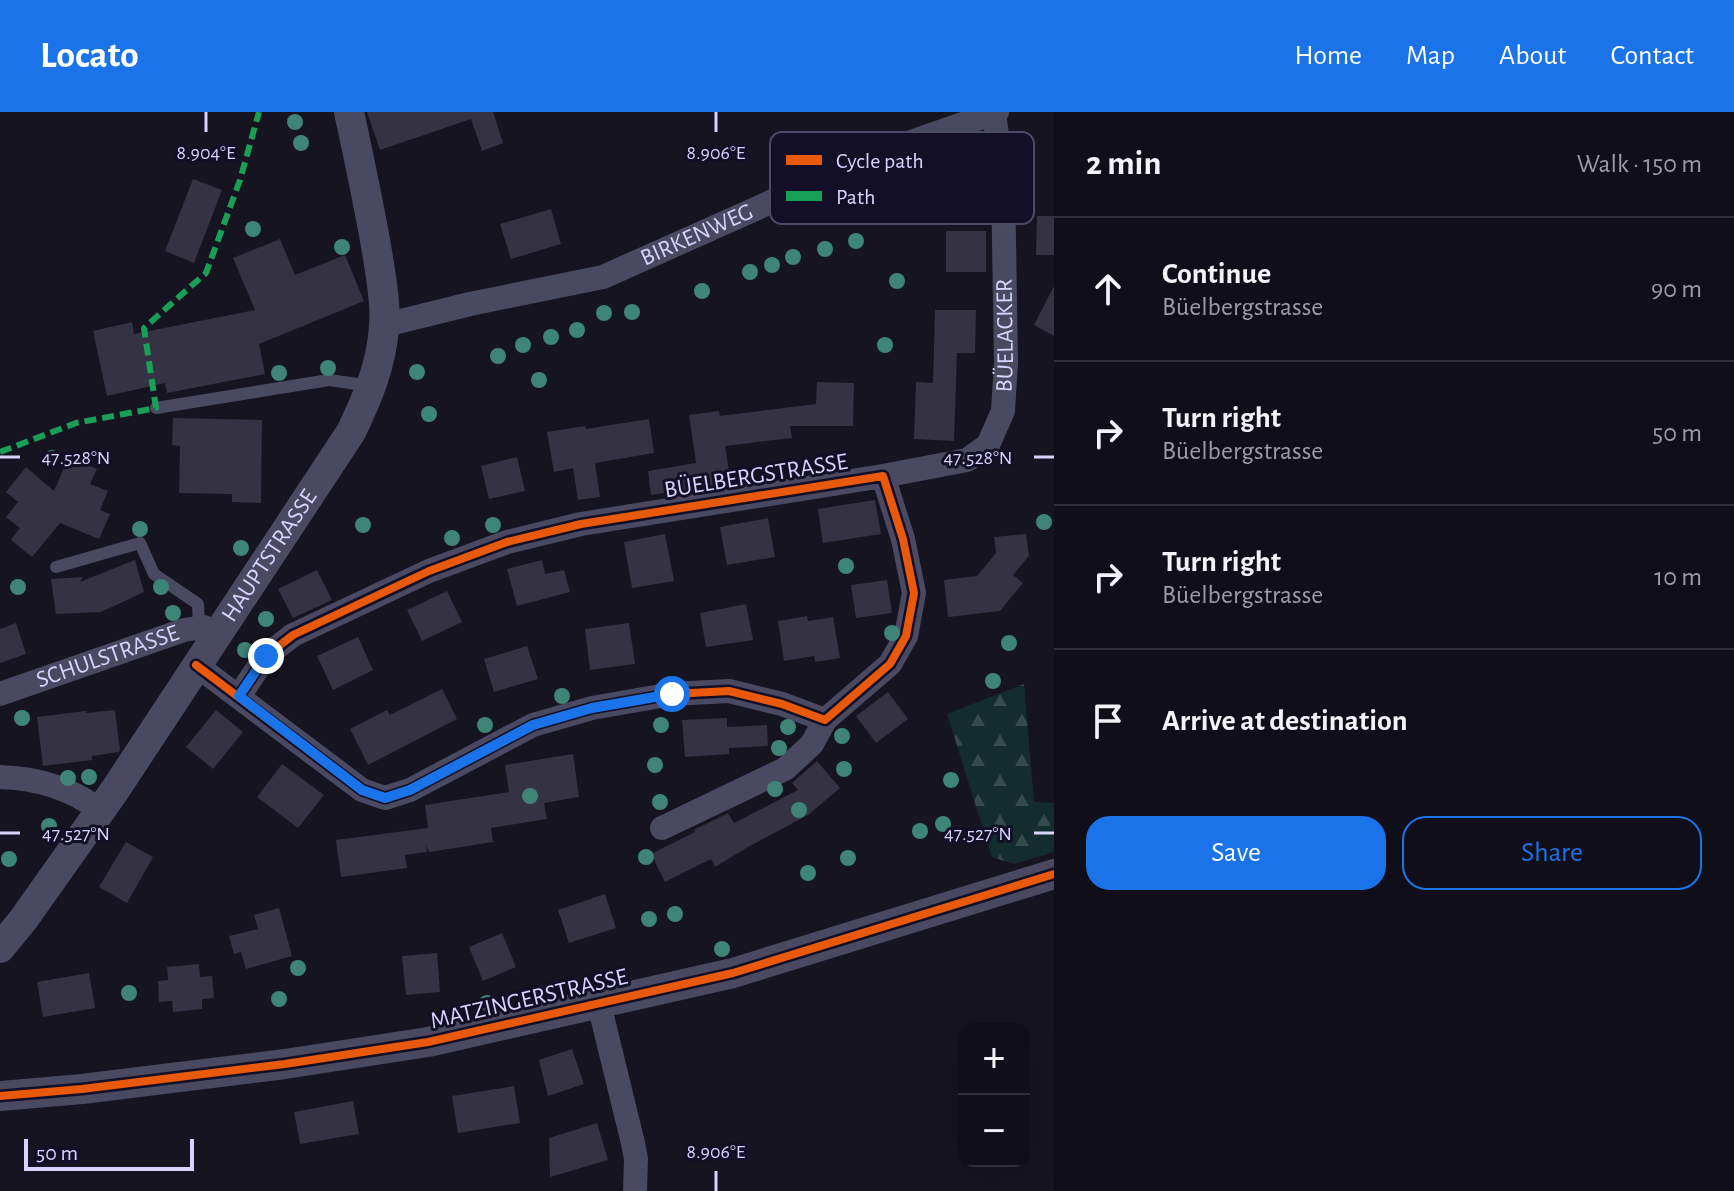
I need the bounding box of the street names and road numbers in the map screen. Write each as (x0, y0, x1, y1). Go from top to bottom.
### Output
street label: BIRKENWEG (637, 200, 757, 271)
street label: BÜELACKER (992, 279, 1018, 393)
street label: BÜELBERGSTRASSE (662, 449, 850, 502)
street label: HAUPTSTRASSE (217, 485, 322, 626)
street label: SCHULSTRASSE (33, 621, 183, 692)
street label: MATZINGERSTRASSE (428, 965, 630, 1033)

